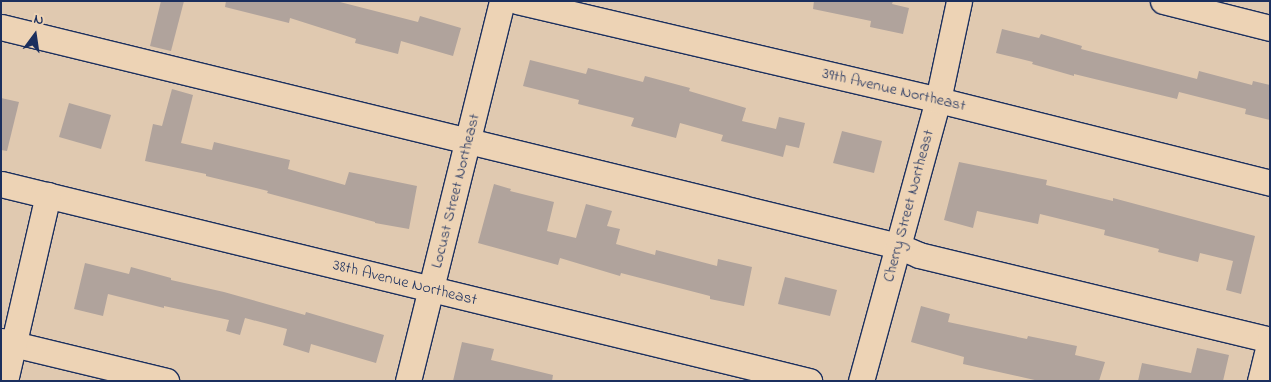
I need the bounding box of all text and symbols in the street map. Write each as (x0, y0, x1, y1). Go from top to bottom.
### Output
text: N (32, 9, 46, 31)
north arrow (10, 10, 60, 60)
street label: 39th Avenue Northeast (820, 64, 968, 116)
street label: Locust Street Northeast (427, 112, 485, 270)
street label: Cherry Street Northeast (879, 128, 939, 284)
street label: 38th Avenue Northeast (331, 256, 479, 310)

